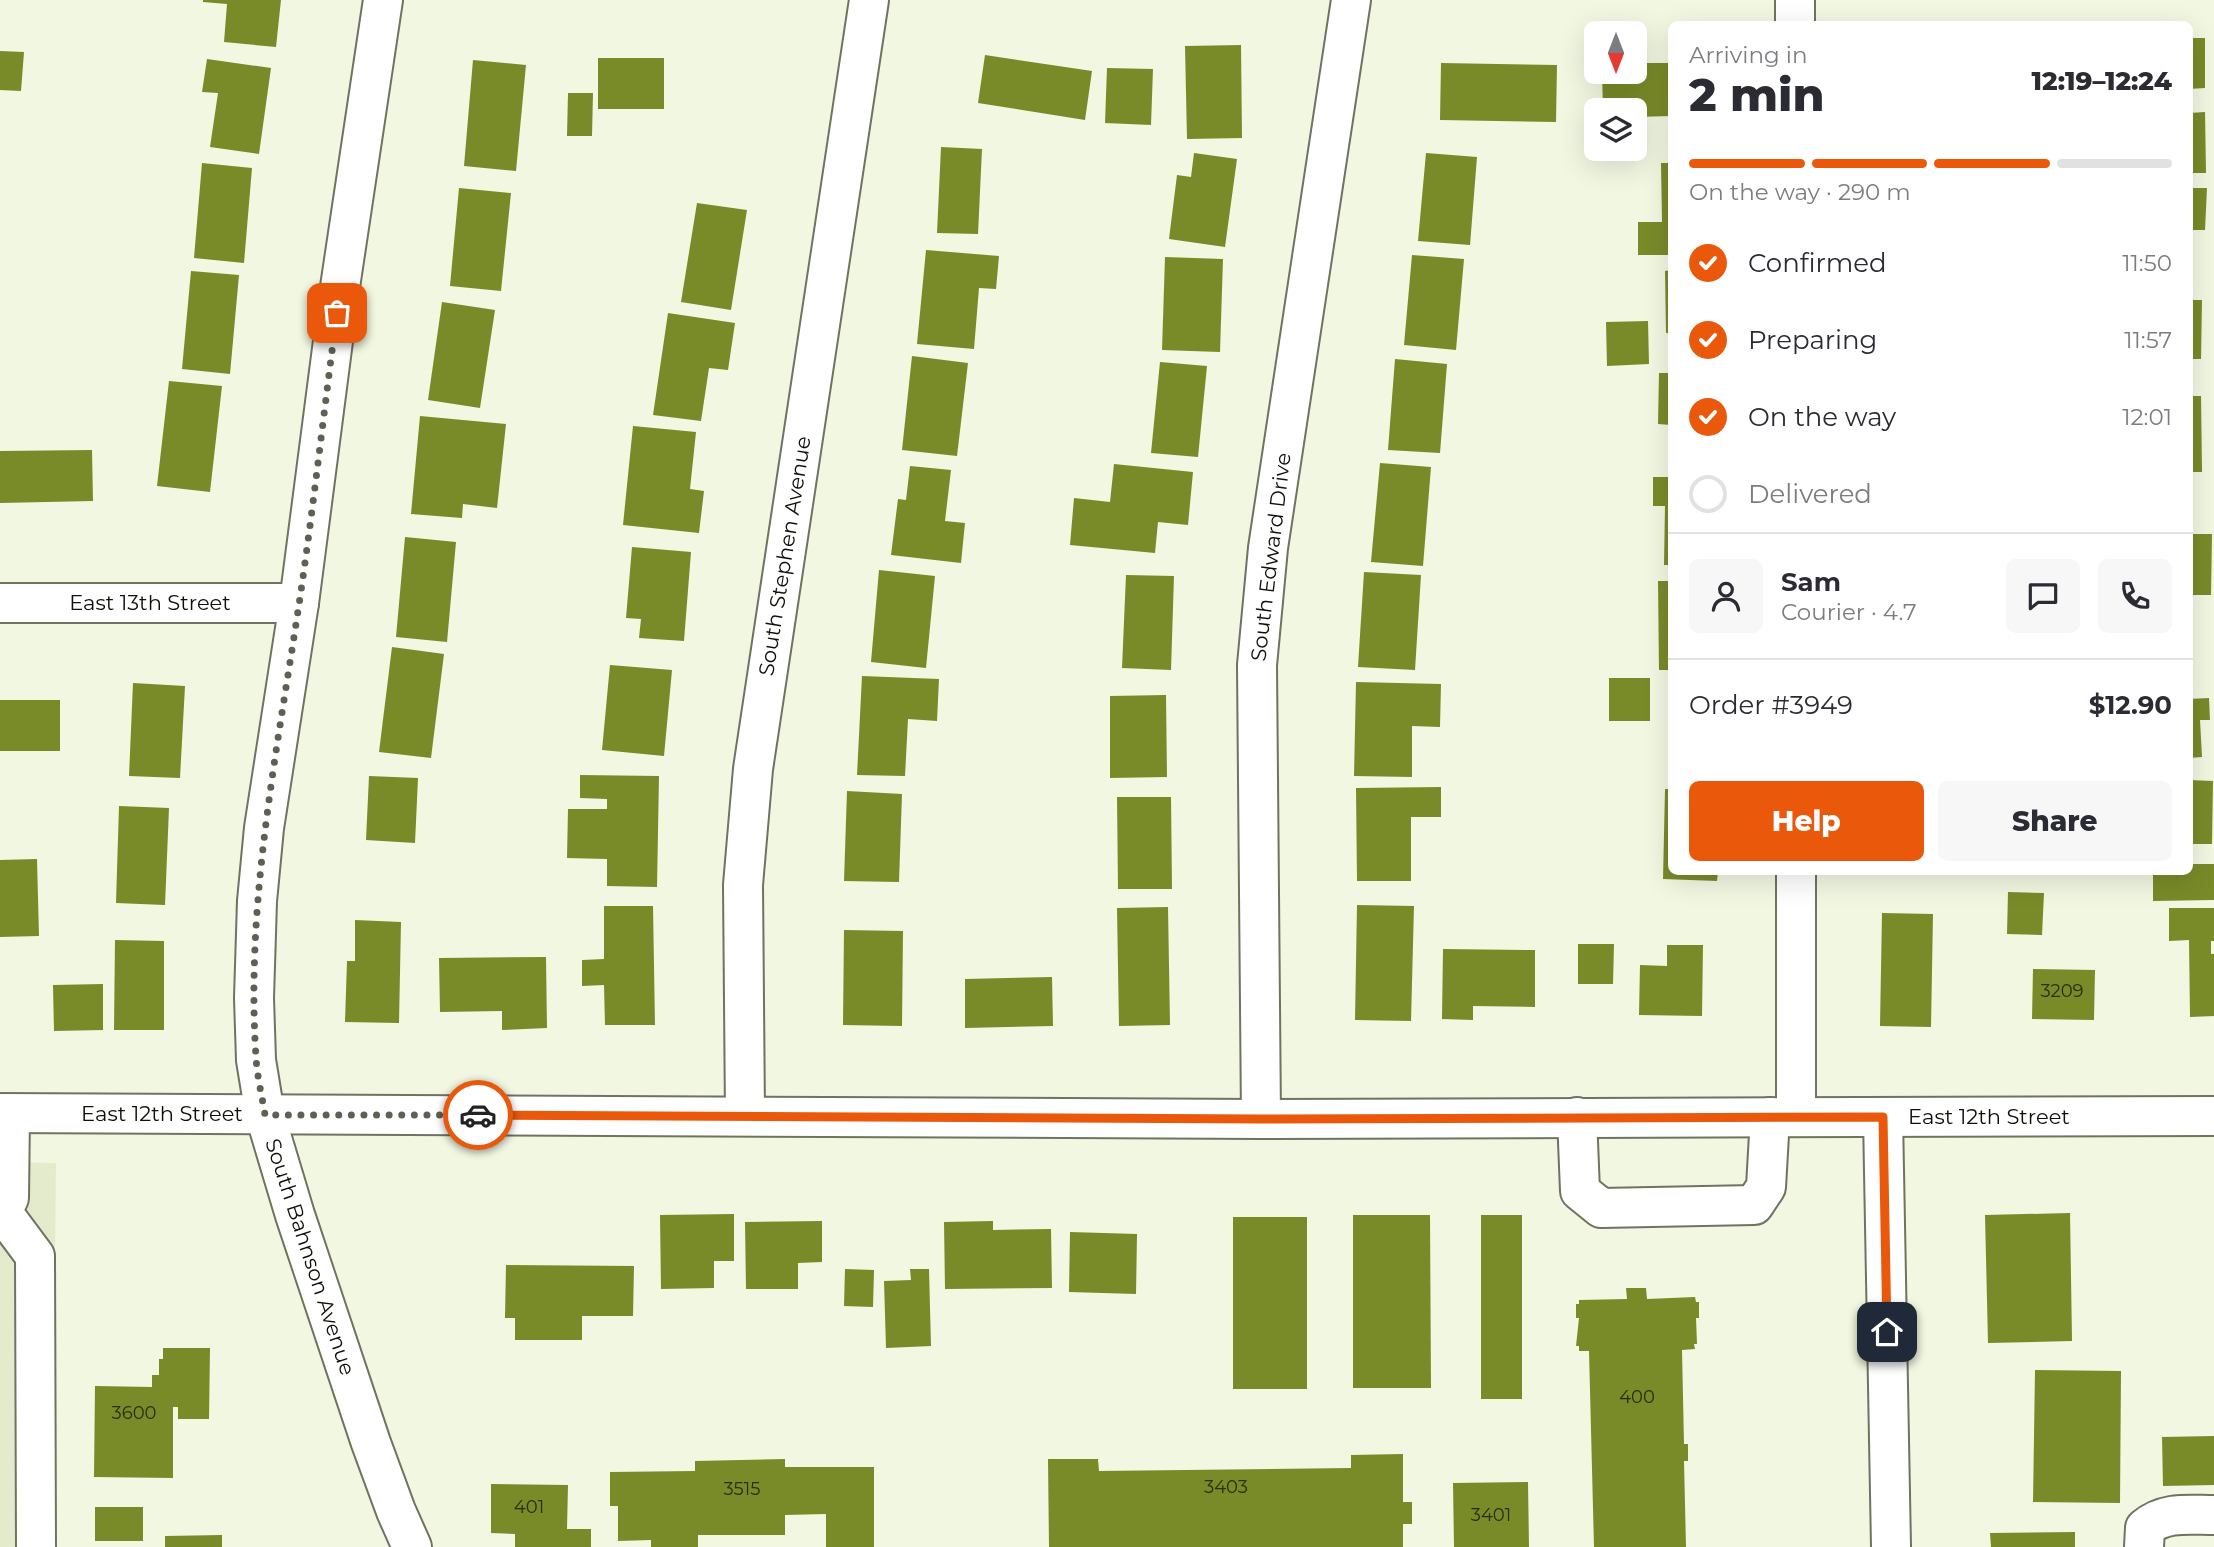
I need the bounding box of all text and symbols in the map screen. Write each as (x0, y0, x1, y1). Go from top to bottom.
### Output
north arrow (1584, 21, 1647, 84)
map controls (1584, 21, 1647, 161)
text: Arriving in (1689, 41, 1808, 69)
text: 12:19–12:24 (2032, 65, 2172, 97)
text: 2 min (1689, 66, 1824, 123)
button: layers (1584, 98, 1647, 161)
text: On the way · 290 m (1689, 178, 1911, 206)
icon: check (1689, 244, 1727, 282)
text: Confirmed (1748, 247, 1887, 279)
text: 11:50 (2122, 249, 2172, 277)
pin (307, 283, 367, 343)
icon: bag (318, 294, 356, 332)
icon: check (1689, 321, 1727, 359)
text: Preparing (1748, 324, 1877, 356)
text: 11:57 (2124, 326, 2172, 354)
icon: check (1689, 398, 1727, 436)
text: On the way (1748, 401, 1896, 433)
text: 12:01 (2122, 403, 2172, 431)
street label: South Stephen Avenue (753, 434, 816, 677)
street label: South Edward Drive (1245, 451, 1296, 663)
text: Delivered (1748, 478, 1872, 510)
button: person (1689, 559, 1763, 633)
button: chat (2006, 559, 2080, 633)
button: phone (2098, 559, 2172, 633)
text: Sam (1781, 566, 1841, 598)
street label: East 13th Street (69, 590, 231, 615)
text: Courier · 4.7 (1781, 598, 1917, 626)
text: Order #3949 (1689, 689, 1853, 721)
text: $12.90 (2089, 689, 2172, 721)
button: Help (1689, 781, 1924, 861)
button: Share (1938, 781, 2172, 861)
house number: 3209 (2040, 980, 2084, 1002)
courier (443, 1080, 513, 1150)
icon: car (459, 1096, 497, 1134)
street label: East 12th Street (81, 1101, 243, 1126)
street label: East 12th Street (1908, 1104, 2070, 1129)
street label: South Bahnson Avenue (260, 1135, 361, 1378)
pin (1857, 1302, 1917, 1362)
icon: home (1868, 1313, 1906, 1351)
house number: 400 (1619, 1386, 1655, 1408)
house number: 3600 (112, 1402, 156, 1424)
house number: 3403 (1204, 1476, 1248, 1498)
house number: 3515 (724, 1478, 760, 1500)
house number: 401 (514, 1496, 544, 1518)
house number: 3401 (1471, 1504, 1511, 1526)

